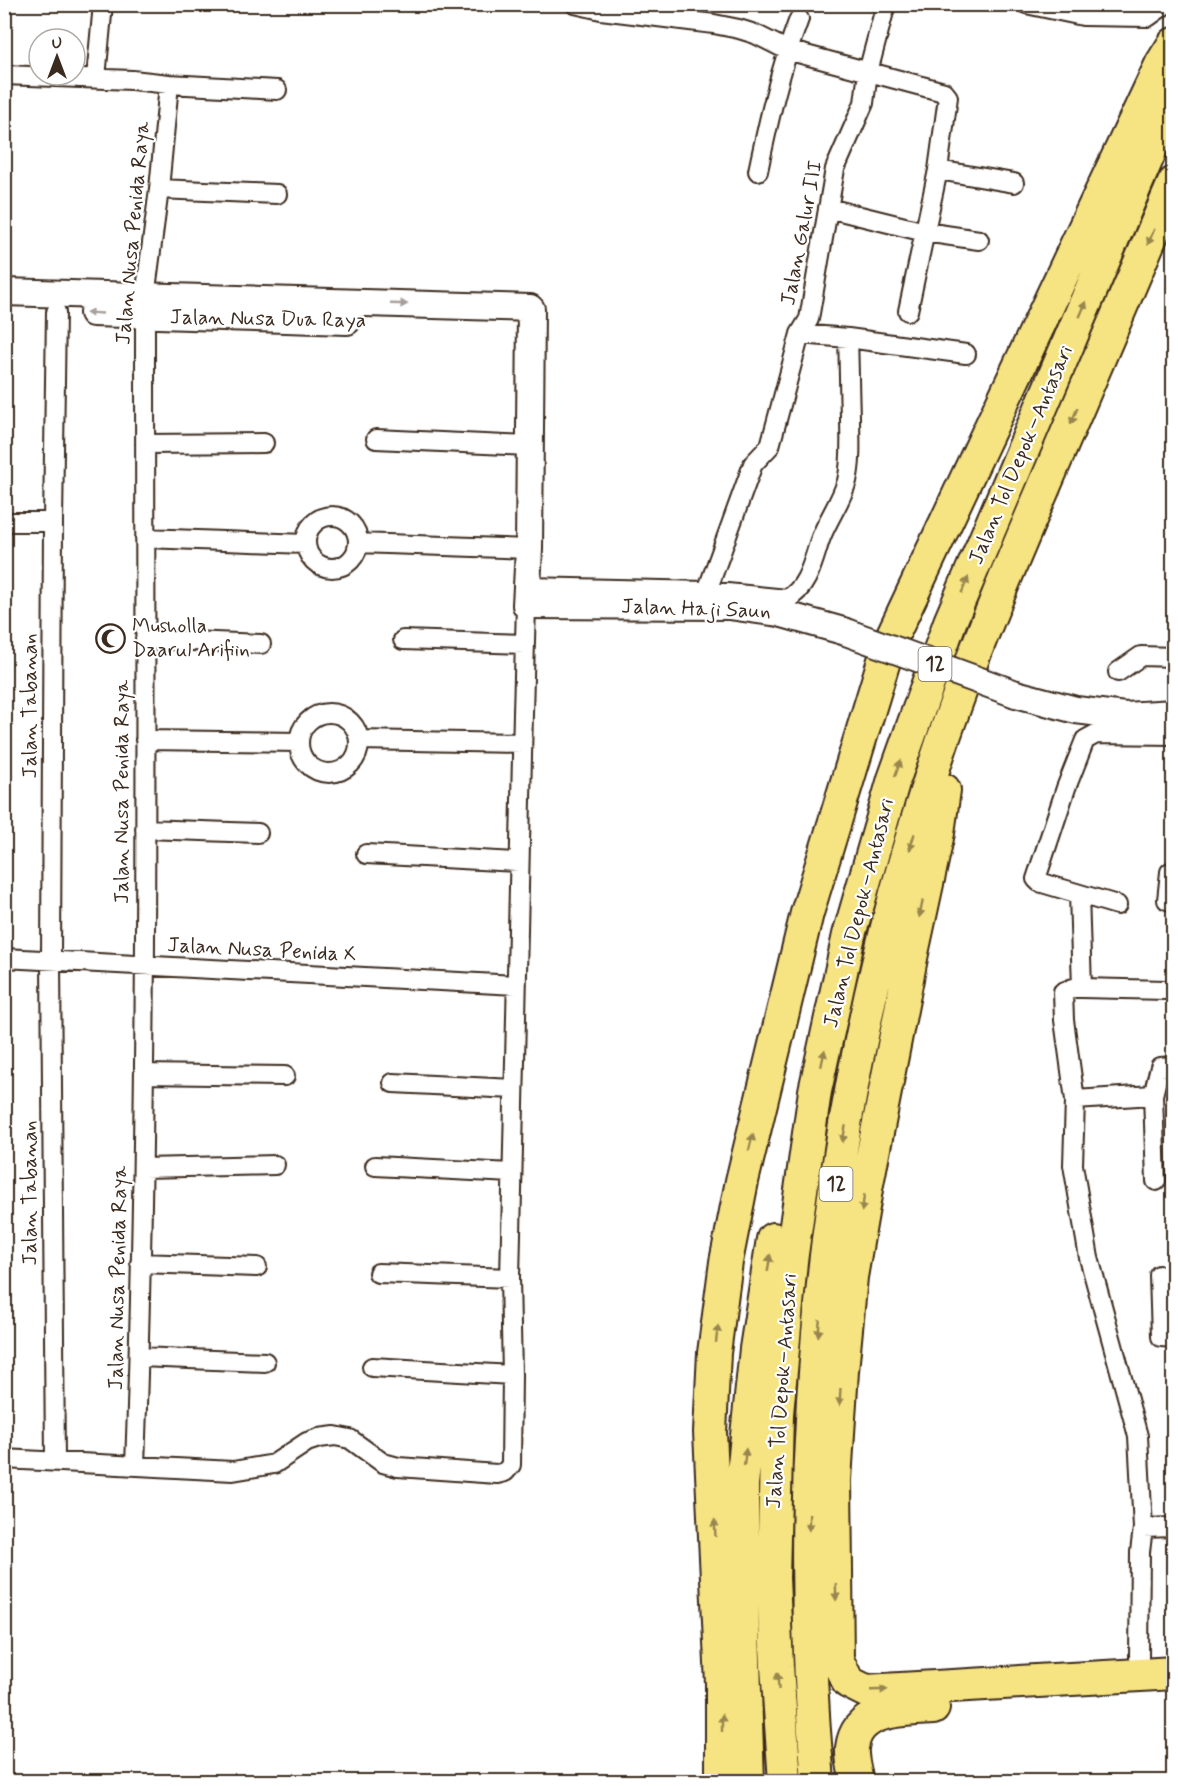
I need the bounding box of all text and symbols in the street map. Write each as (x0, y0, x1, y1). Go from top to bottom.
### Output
north arrow (27, 27, 87, 87)
text: U (52, 33, 62, 54)
street label: Jalan Nusa Penida Raya (109, 120, 157, 346)
street label: Jalan Galur III (774, 158, 830, 308)
one-way arrow (1146, 228, 1155, 245)
one-way arrow (389, 300, 408, 309)
one-way arrow (1079, 300, 1088, 318)
street label: Jalan Nusa Dua Raya (170, 303, 366, 335)
one-way arrow (85, 309, 104, 318)
street label: Jalan Tol Depok–Antasari (962, 341, 1080, 569)
one-way arrow (1069, 407, 1078, 425)
one-way arrow (961, 576, 971, 594)
street label: Jalan Haji Saun (621, 592, 771, 626)
place label: Musholla Daarul Arifiin (132, 612, 250, 664)
mosque icon: Musholla Daarul Arifiin (95, 622, 127, 654)
street label: Jalan Tabanan (16, 634, 44, 778)
road number: 12 (918, 647, 952, 681)
street label: Jalan Nusa Penida Raya (108, 679, 136, 904)
one-way arrow (893, 759, 903, 777)
street label: Jalan Tol Depok–Antasari (817, 795, 901, 1031)
one-way arrow (907, 833, 916, 851)
one-way arrow (916, 900, 925, 919)
street label: Jalan Nusa Penida X (167, 931, 357, 969)
one-way arrow (818, 1049, 828, 1067)
street label: Jalan Tabanan (16, 1121, 44, 1265)
one-way arrow (838, 1125, 848, 1143)
one-way arrow (747, 1133, 757, 1151)
street label: Jalan Nusa Penida Raya (102, 1165, 134, 1390)
road number: 12 (820, 1167, 852, 1201)
one-way arrow (859, 1194, 868, 1213)
one-way arrow (765, 1254, 774, 1273)
street label: Jalan Tol Depok–Antasari (760, 1272, 804, 1510)
one-way arrow (815, 1318, 824, 1337)
one-way arrow (712, 1324, 722, 1343)
one-way arrow (836, 1387, 845, 1406)
one-way arrow (740, 1447, 750, 1466)
one-way arrow (805, 1513, 814, 1532)
one-way arrow (710, 1519, 719, 1538)
one-way arrow (831, 1582, 841, 1601)
one-way arrow (773, 1672, 782, 1691)
one-way arrow (870, 1686, 889, 1695)
one-way arrow (717, 1714, 727, 1733)

